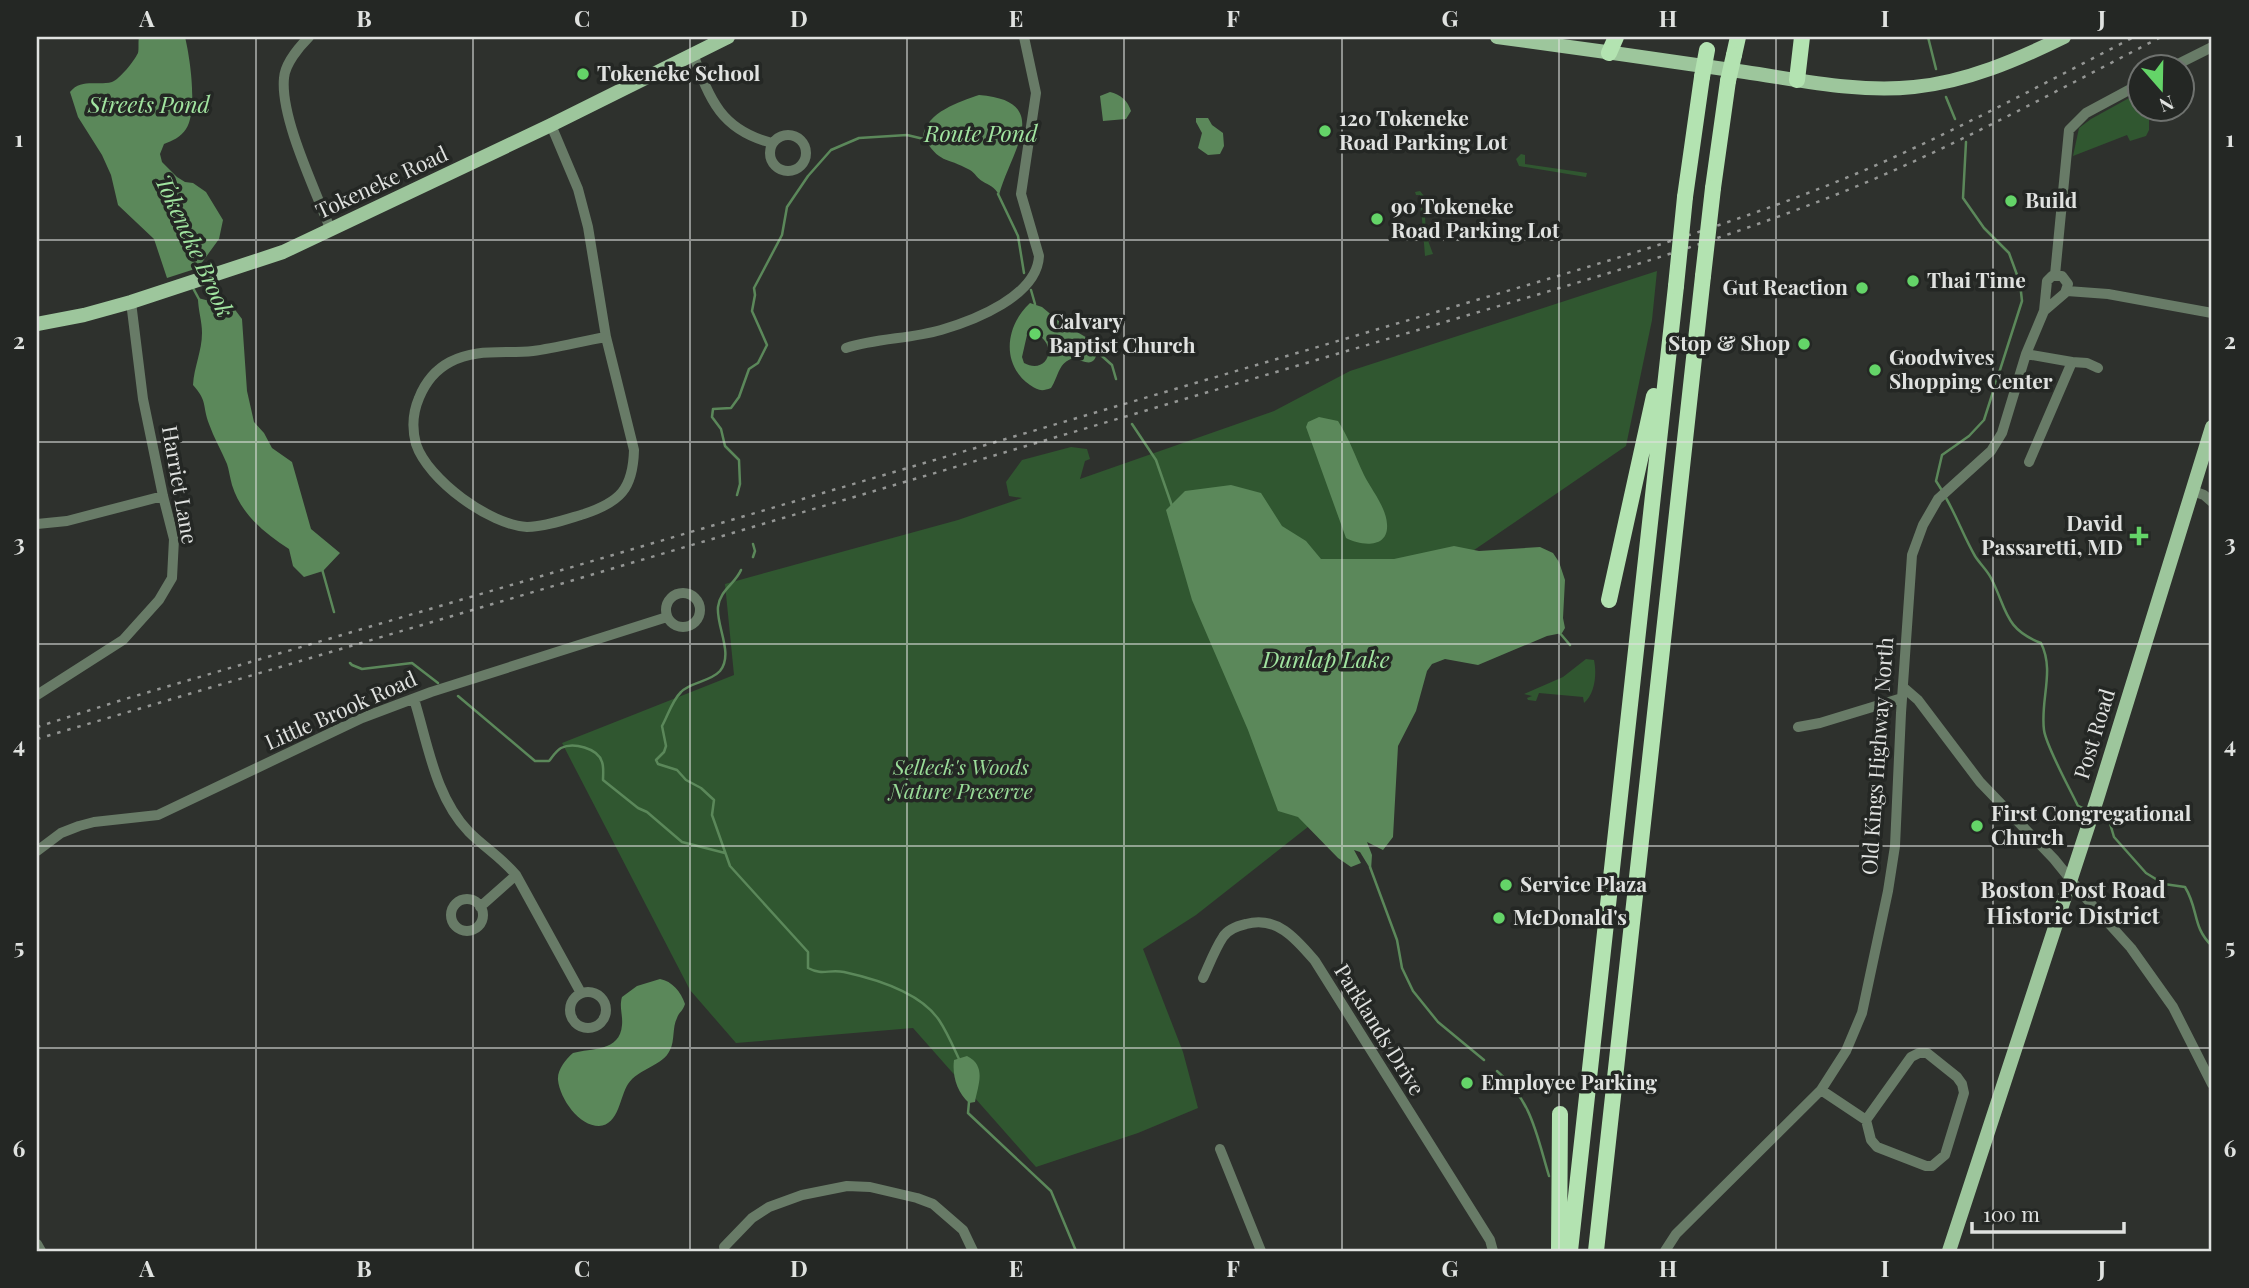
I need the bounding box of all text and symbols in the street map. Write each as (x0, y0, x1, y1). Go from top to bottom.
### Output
text: A (138, 2, 155, 33)
text: B (356, 2, 372, 33)
text: C (574, 2, 590, 33)
text: D (790, 2, 808, 33)
text: E (1009, 2, 1023, 33)
text: F (1226, 2, 1240, 33)
text: G (1442, 2, 1459, 33)
text: H (1659, 2, 1677, 33)
text: I (1881, 2, 1889, 33)
text: J (2097, 2, 2106, 33)
north arrow (2126, 52, 2196, 122)
place label: Tokeneke School (597, 58, 761, 86)
marker: Tokeneke School (575, 66, 591, 82)
water label: Streets Pond (87, 88, 211, 119)
text: N (2156, 90, 2178, 120)
place label: 120 Tokeneke Road Parking Lot (1339, 103, 1508, 155)
water label: Route Pond (923, 117, 1038, 148)
text: 1 (15, 122, 24, 153)
text: 1 (2226, 122, 2235, 153)
marker: 120 Tokeneke Road Parking Lot (1317, 123, 1333, 139)
street label: Tokeneke Road (311, 138, 452, 224)
water label: Tokeneke Brook (149, 169, 242, 322)
place label: Build (2025, 185, 2078, 213)
place label: 90 Tokeneke Road Parking Lot (1391, 191, 1560, 243)
marker: Build (2003, 193, 2019, 209)
marker: 90 Tokeneke Road Parking Lot (1369, 211, 1385, 227)
place label: Thai Time (1927, 265, 2026, 293)
place label: Gut Reaction (1723, 272, 1848, 300)
marker: Thai Time (1905, 273, 1921, 289)
marker: Gut Reaction (1854, 280, 1870, 296)
place label: Calvary Baptist Church (1049, 306, 1196, 358)
text: 2 (13, 324, 25, 355)
text: 2 (2224, 324, 2236, 355)
marker: Calvary Baptist Church (1027, 326, 1043, 342)
place label: Stop & Shop (1668, 328, 1790, 356)
marker: Stop & Shop (1796, 336, 1812, 352)
place label: Goodwives Shopping Center (1889, 342, 2053, 394)
marker: Goodwives Shopping Center (1867, 362, 1883, 378)
street label: Harriet Lane (157, 423, 205, 546)
place label: David Passaretti, MD (1981, 508, 2123, 560)
text: 3 (13, 526, 25, 557)
marker: David Passaretti, MD (2129, 526, 2149, 546)
text: 3 (2224, 526, 2236, 557)
street label: Old Kings Highway North (1854, 635, 1898, 876)
water label: Dunlap Lake (1261, 643, 1390, 674)
street label: Little Brook Road (260, 663, 420, 755)
street label: Post Road (2066, 685, 2120, 782)
text: 4 (13, 728, 25, 759)
text: 4 (2224, 728, 2236, 759)
park label: Selleck's Woods Nature Preserve (887, 752, 1033, 804)
place label: First Congregational Church (1991, 798, 2192, 850)
marker: First Congregational Church (1969, 818, 1985, 834)
place label: Service Plaza (1520, 869, 1647, 897)
district label: Boston Post Road Historic District (1980, 873, 2166, 930)
marker: Service Plaza (1498, 877, 1514, 893)
place label: McDonald's (1513, 902, 1627, 930)
marker: McDonald's (1491, 910, 1507, 926)
text: 5 (14, 930, 24, 961)
text: 5 (2225, 930, 2235, 961)
street label: Parklands Drive (1329, 958, 1432, 1100)
place label: Employee Parking (1481, 1067, 1657, 1095)
marker: Employee Parking (1459, 1075, 1475, 1091)
text: 6 (13, 1132, 26, 1163)
text: 6 (2224, 1132, 2237, 1163)
scale bar (1972, 1190, 2125, 1234)
text: 100 m (1983, 1199, 2040, 1227)
text: A (138, 1252, 155, 1283)
text: B (356, 1252, 372, 1283)
text: C (574, 1252, 590, 1283)
text: D (790, 1252, 808, 1283)
text: E (1009, 1252, 1023, 1283)
text: F (1226, 1252, 1240, 1283)
text: G (1442, 1252, 1459, 1283)
text: H (1659, 1252, 1677, 1283)
text: I (1881, 1252, 1889, 1283)
text: J (2097, 1252, 2106, 1283)

